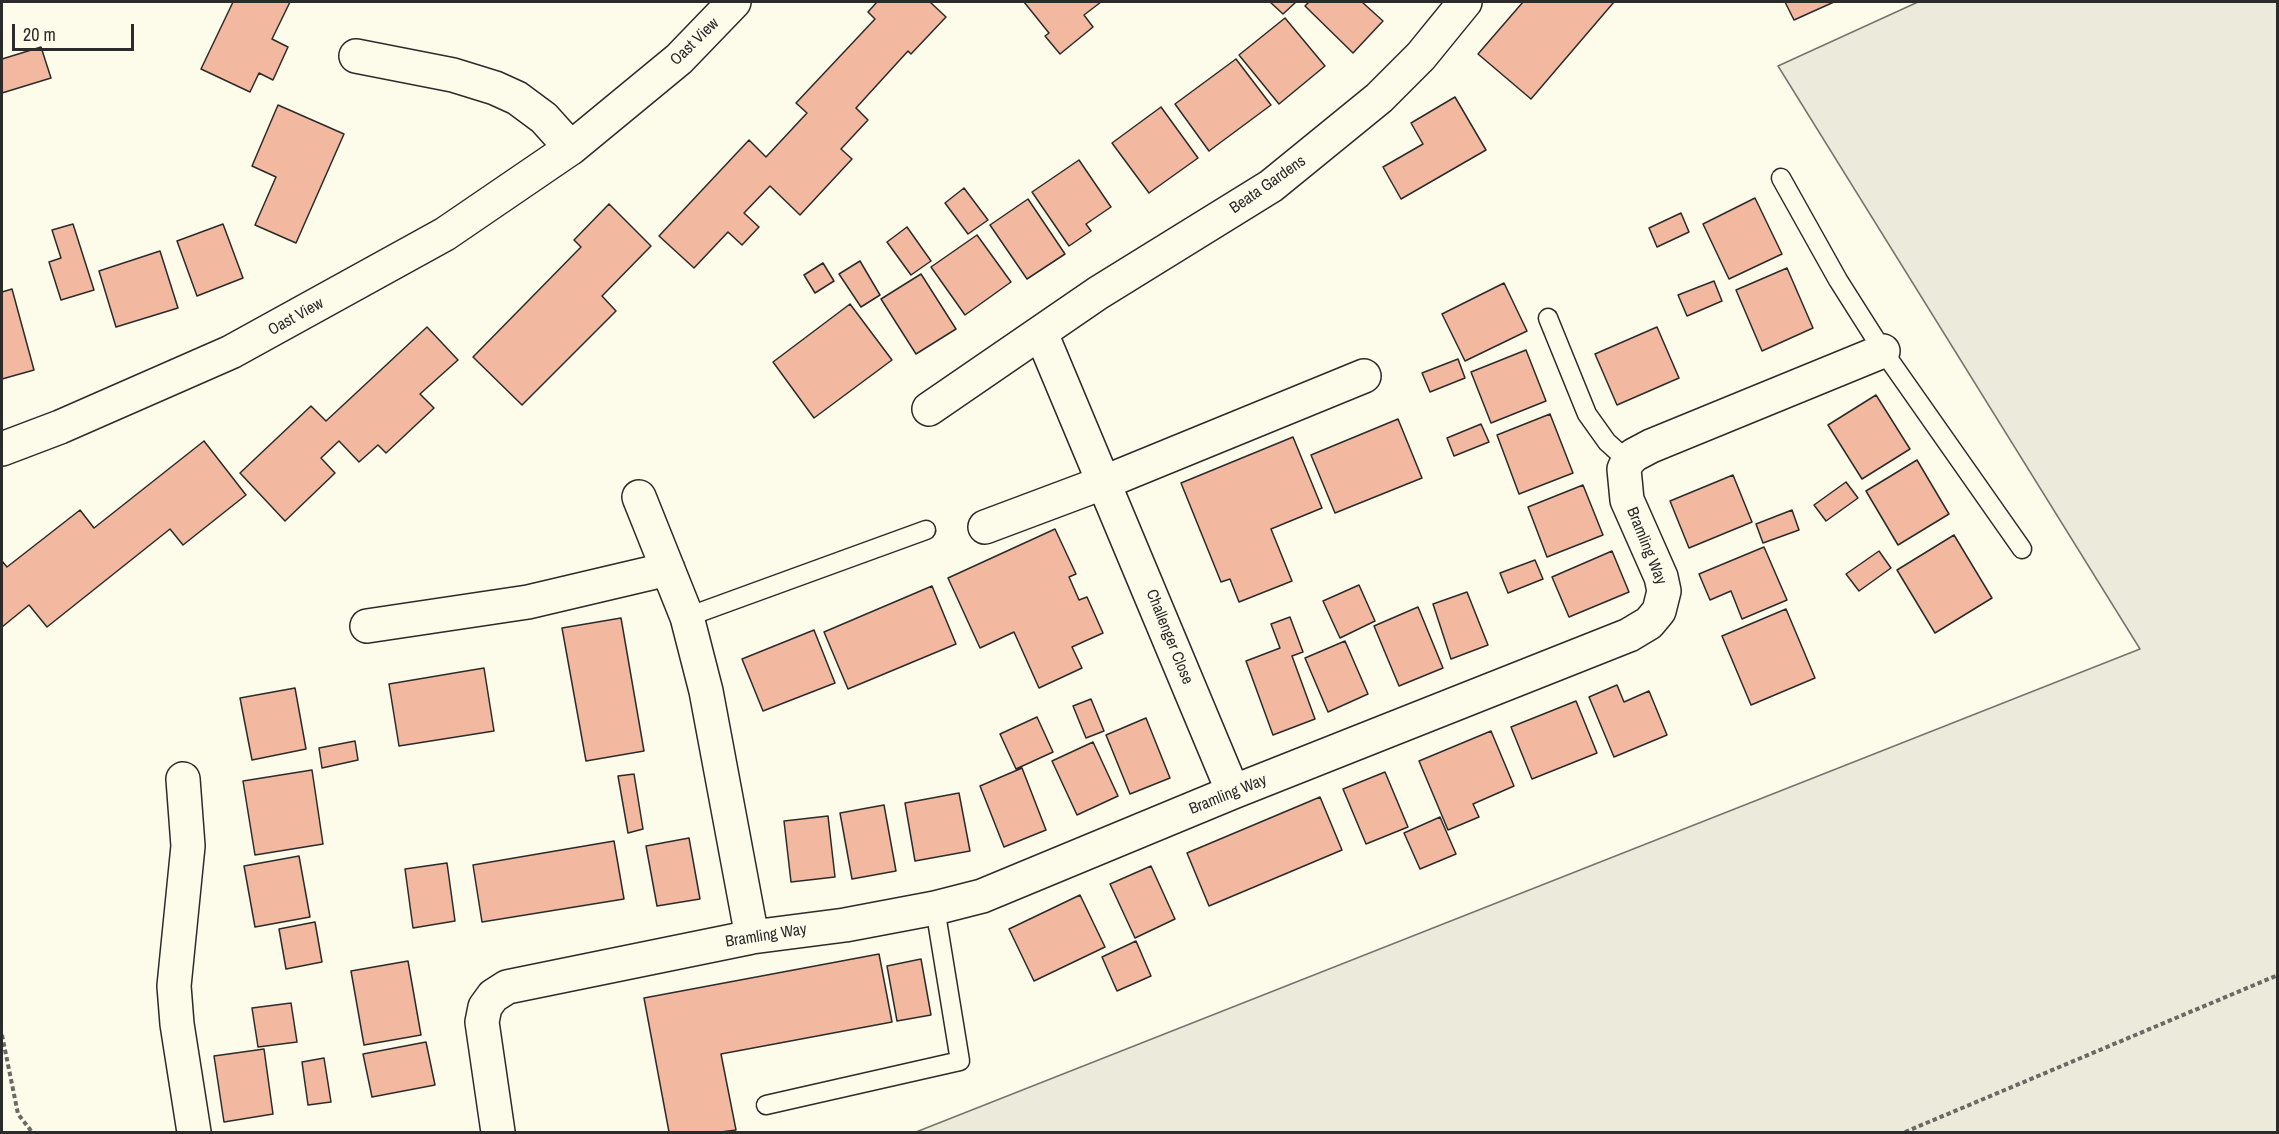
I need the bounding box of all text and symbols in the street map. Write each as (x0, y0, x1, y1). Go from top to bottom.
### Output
scale bar (15, 12, 136, 50)
street label: Oast View (667, 14, 723, 70)
text: 20 m (23, 22, 56, 47)
street label: Beata Gardens (1226, 152, 1310, 218)
street label: Oast View (265, 294, 327, 340)
street label: Bramling Way (1622, 504, 1670, 588)
street label: Challenger Close (1141, 587, 1197, 687)
street label: Bramling Way (1186, 771, 1270, 819)
street label: Bramling Way (724, 920, 808, 952)

